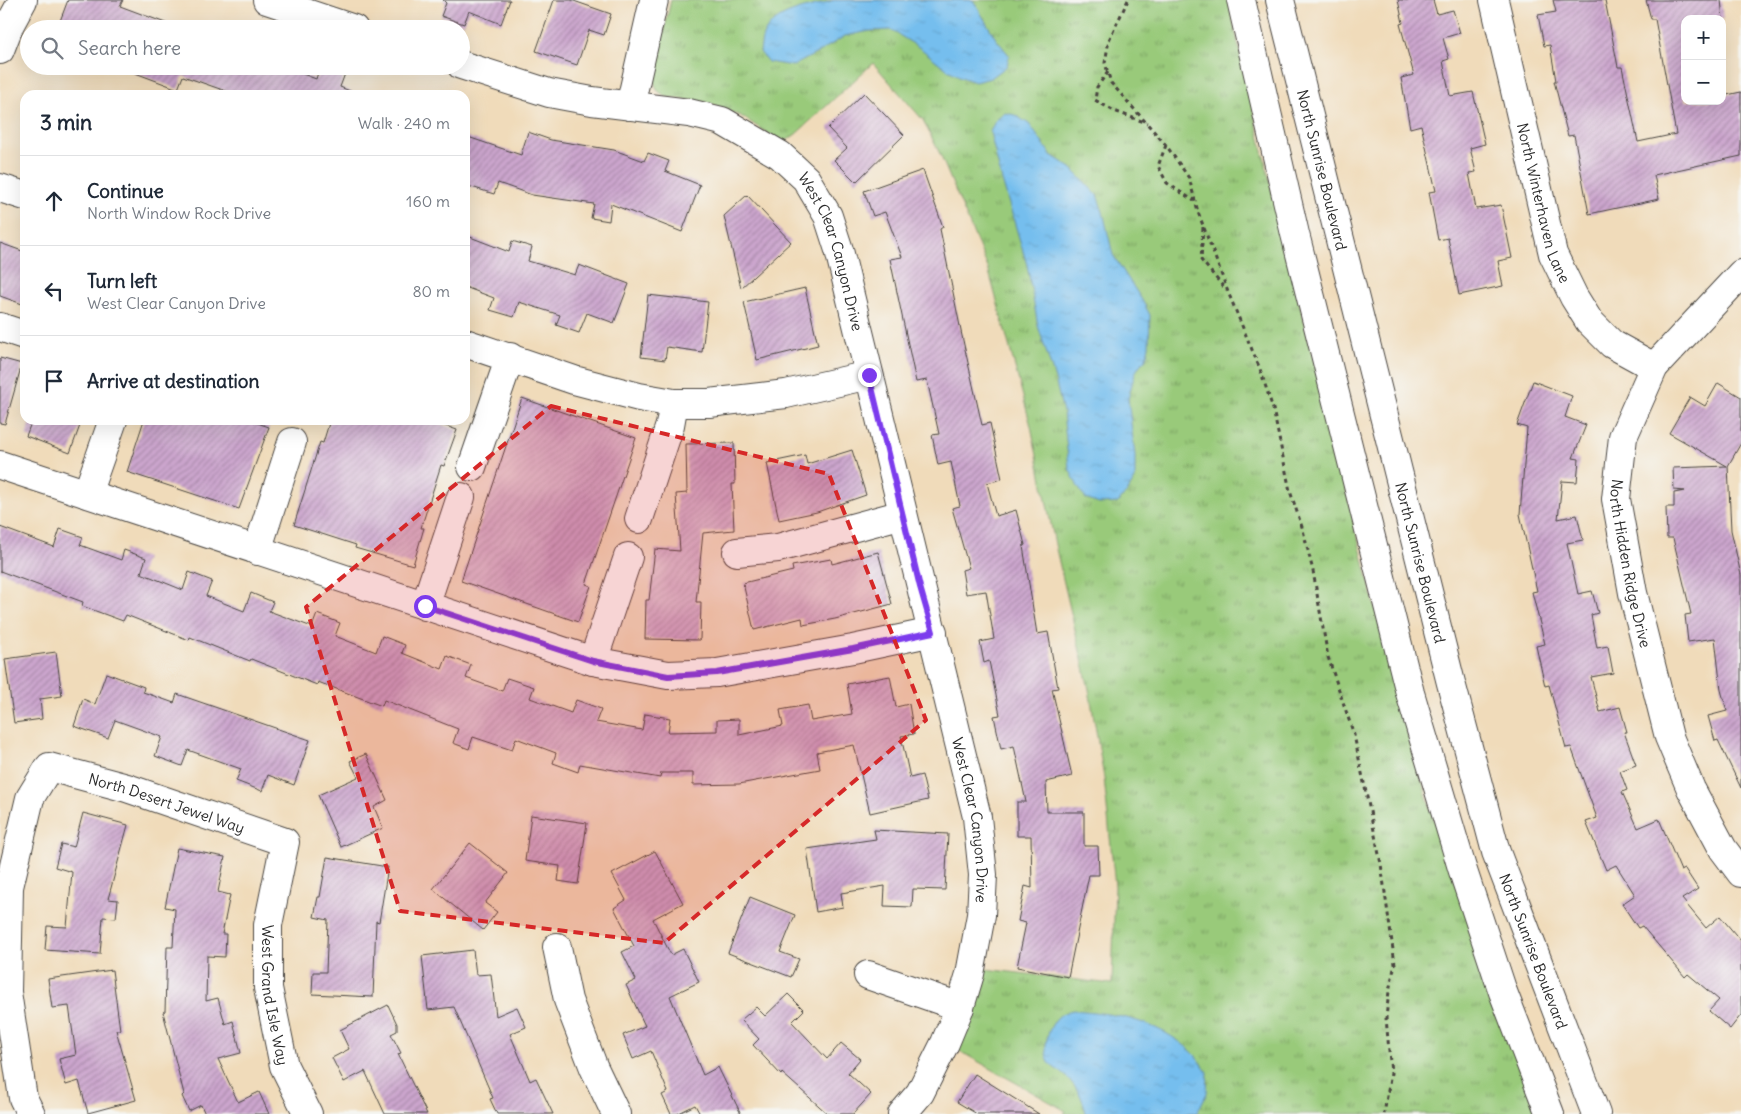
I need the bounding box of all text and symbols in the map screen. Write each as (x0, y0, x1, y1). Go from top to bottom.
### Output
map controls (1681, 15, 1726, 105)
button: + (1681, 15, 1726, 60)
search box (20, 20, 470, 75)
icon: search (38, 34, 66, 62)
text: Search here (78, 36, 181, 60)
button: − (1681, 60, 1726, 105)
street label: North Sunrise Boulevard (1293, 87, 1352, 252)
text: 3 min (40, 109, 92, 136)
text: Walk · 240 m (358, 113, 450, 133)
street label: North Winterhaven Lane (1513, 121, 1575, 286)
street label: West Clear Canyon Drive (795, 169, 868, 333)
text: Continue (87, 179, 164, 203)
icon: ahead (40, 187, 68, 215)
text: 160 m (406, 191, 450, 211)
text: North Window Rock Drive (87, 203, 271, 223)
text: Turn left (87, 269, 157, 293)
icon: left (40, 277, 68, 305)
text: 80 m (412, 281, 450, 301)
text: West Clear Canyon Drive (87, 293, 266, 313)
route end (858, 364, 881, 387)
icon: arrive (40, 367, 68, 395)
text: Arrive at destination (87, 369, 260, 393)
street label: North Hidden Ridge Drive (1606, 478, 1656, 650)
street label: North Sunrise Boulevard (1392, 480, 1450, 645)
route start (414, 595, 437, 618)
street label: West Clear Canyon Drive (948, 735, 993, 903)
street label: North Desert Jewel Way (87, 769, 247, 837)
street label: North Sunrise Boulevard (1496, 871, 1572, 1032)
street label: West Grand Isle Way (258, 925, 293, 1067)

